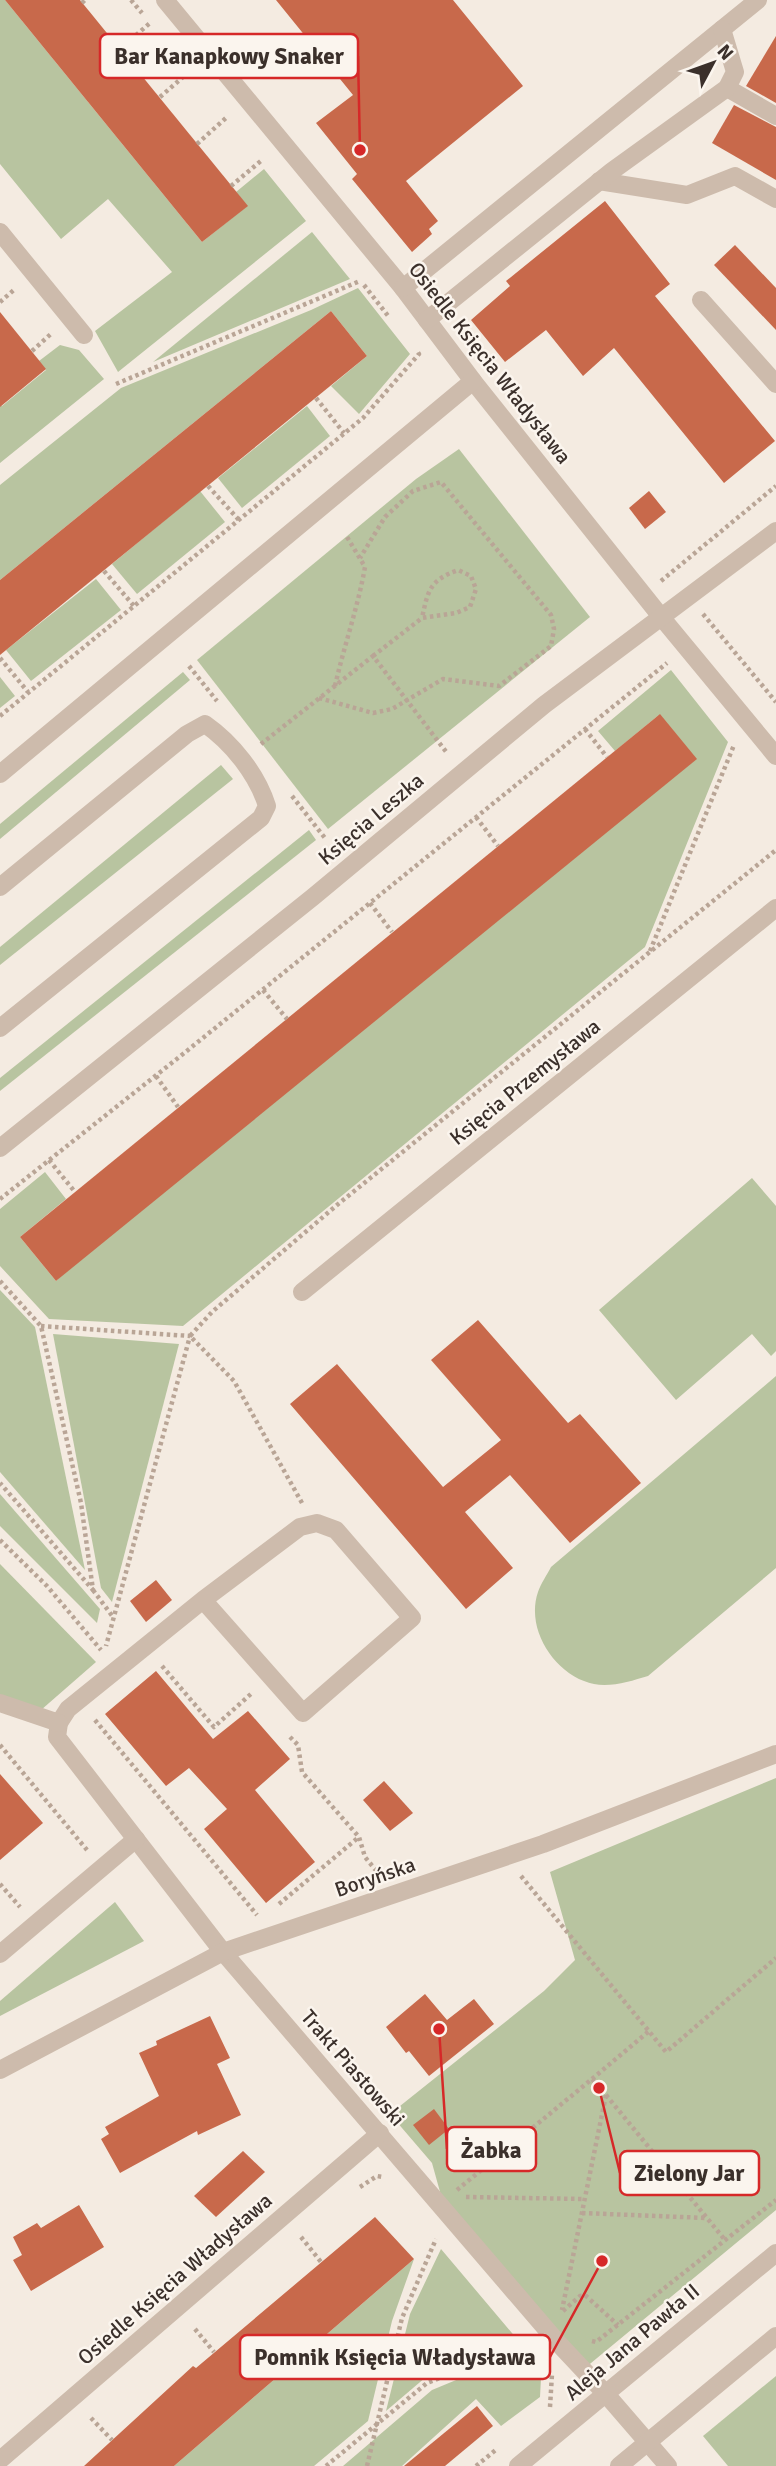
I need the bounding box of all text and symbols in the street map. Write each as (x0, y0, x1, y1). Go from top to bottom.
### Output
north arrow (678, 28, 748, 98)
callout: Bar Kanapkowy Snaker (100, 34, 358, 78)
text: N (712, 40, 738, 65)
text: Bar Kanapkowy Snaker (114, 42, 345, 71)
street label: Osiedle Księcia Władysława (403, 257, 577, 469)
street label: Księcia Leszka (313, 767, 429, 871)
street label: Księcia Przemysława (444, 1013, 606, 1151)
street label: Boryńska (331, 1851, 419, 1903)
street label: Trakt Piastowski (295, 2004, 411, 2132)
callout: Żabka (447, 2127, 536, 2171)
text: Żabka (460, 2136, 522, 2165)
callout: Zielony Jar (620, 2151, 759, 2195)
text: Zielony Jar (634, 2159, 745, 2188)
street label: Osiedle Księcia Władysława (72, 2187, 278, 2371)
street label: Aleja Jana Pawła II (559, 2278, 705, 2406)
callout: Pomnik Księcia Władysława (240, 2335, 550, 2379)
text: Pomnik Księcia Władysława (254, 2343, 536, 2372)

